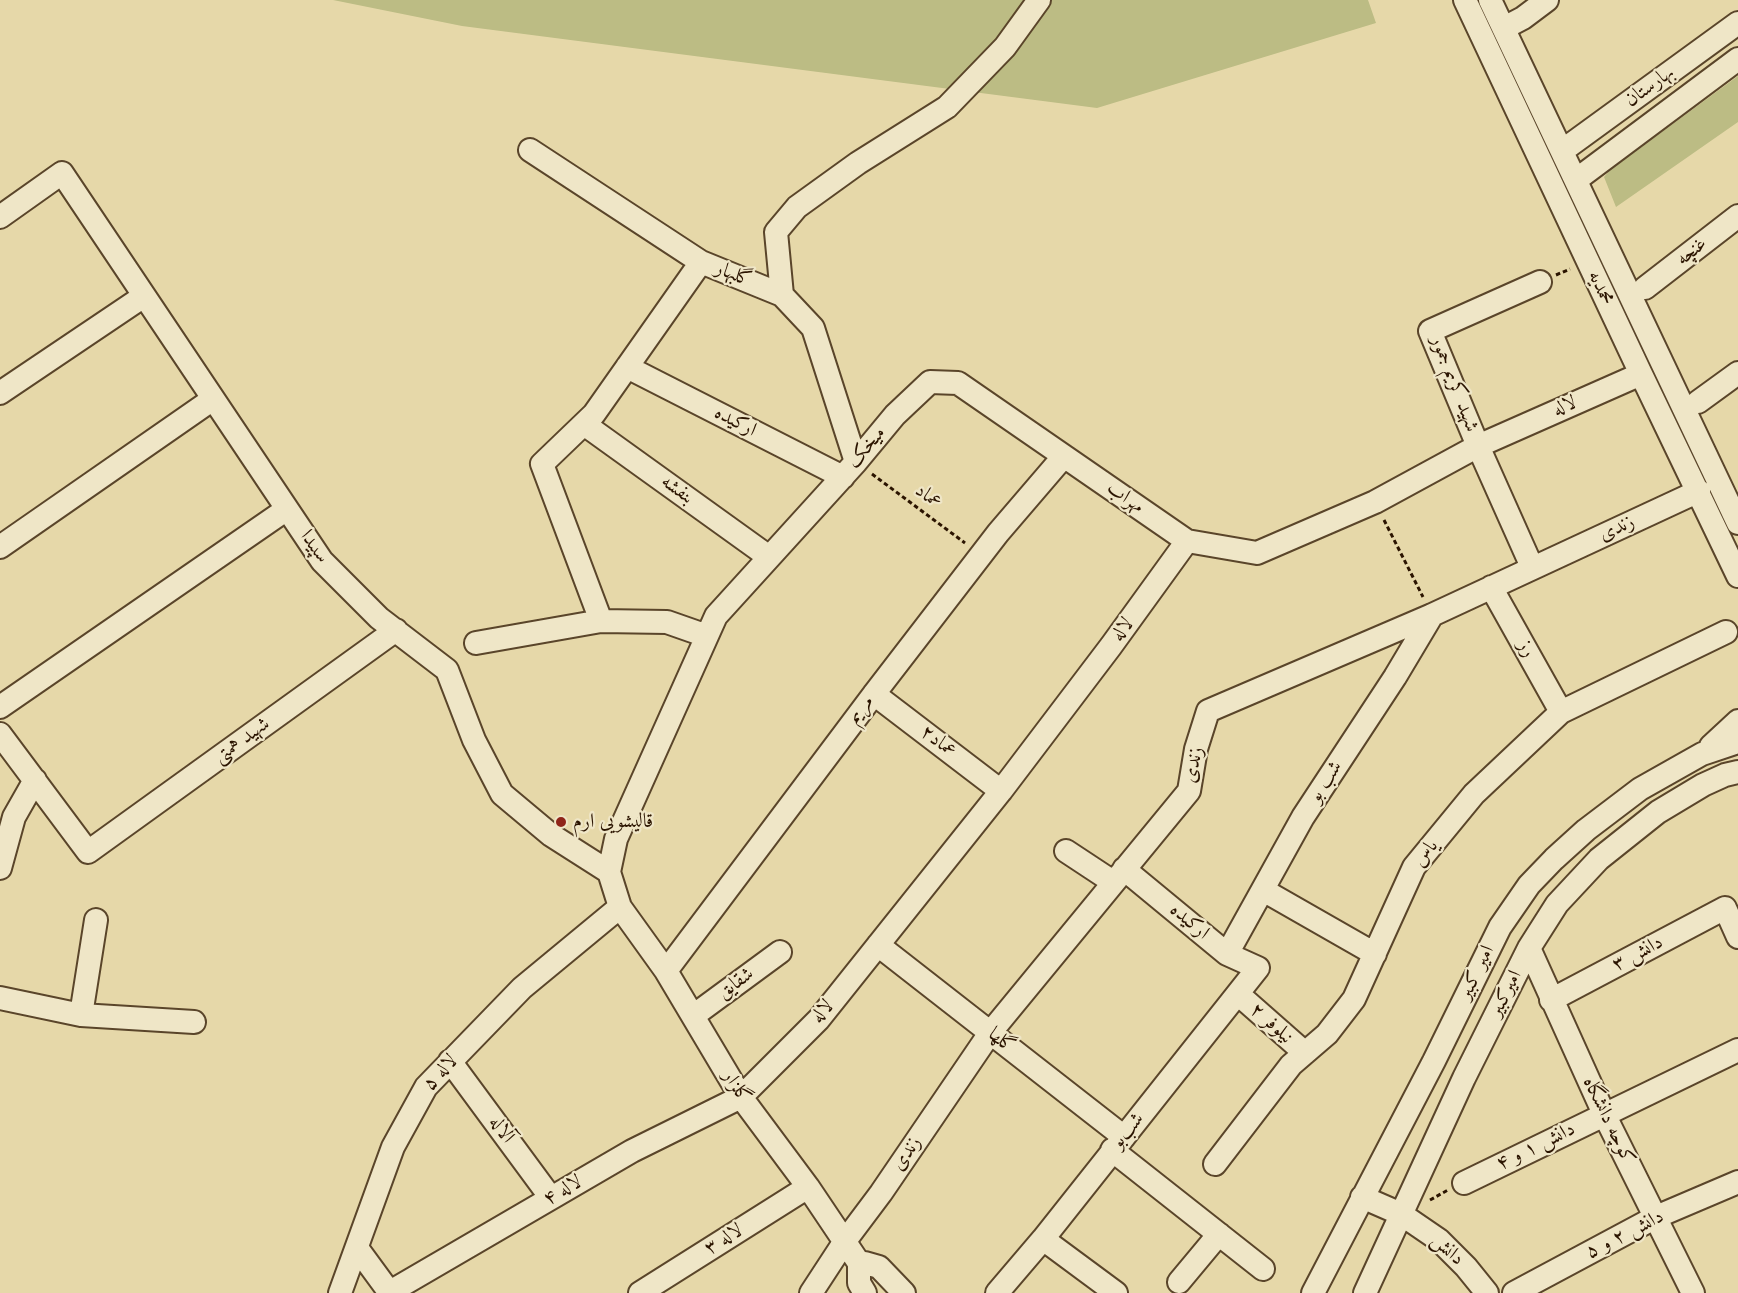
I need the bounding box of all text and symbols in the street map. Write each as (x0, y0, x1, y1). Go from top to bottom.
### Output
street label: بهارستان (1621, 61, 1679, 113)
street label: غنچه (1672, 232, 1712, 272)
street label: گلبهار (711, 257, 755, 293)
street label: محمدیه (1582, 267, 1618, 309)
street label: شهید کریم جمور (1425, 333, 1483, 435)
street label: لاله (1549, 391, 1581, 423)
street label: ارکیده (710, 401, 760, 443)
street label: میخک (843, 422, 891, 474)
street label: بنفشه (656, 470, 698, 510)
street label: مهراب (1102, 477, 1148, 519)
street label: عماد (910, 479, 946, 515)
street label: زندی (1595, 510, 1639, 548)
street label: سپیدا (294, 526, 334, 568)
street label: لاله (1106, 613, 1140, 647)
street label: رز (1512, 636, 1540, 662)
street label: مریم (842, 691, 880, 729)
street label: شهید همتی (209, 713, 275, 769)
street label: عماد۲ (915, 721, 961, 763)
street label: زندی (1178, 745, 1210, 785)
street label: شب بو (1304, 757, 1348, 807)
place label: قالیشویی ارم (573, 810, 653, 834)
marker: قالیشویی ارم (554, 815, 568, 829)
street label: یاس (1408, 836, 1444, 872)
street label: ارکیده (1164, 899, 1214, 945)
street label: دانش ۳ (1609, 931, 1667, 977)
street label: امیر کبیر (1454, 942, 1500, 1004)
street label: شقایق (713, 963, 759, 1005)
street label: امیرکبیر (1484, 967, 1528, 1021)
street label: لاله (806, 995, 840, 1029)
street label: نیلوفر ۲ (1244, 998, 1298, 1050)
street label: گلها (983, 1023, 1019, 1059)
street label: لاله ۵ (418, 1050, 464, 1096)
street label: گلزار (717, 1066, 755, 1108)
street label: کوچه دانشگاه (1577, 1073, 1639, 1169)
street label: شب‌بو (1106, 1108, 1150, 1154)
street label: آلاله (483, 1112, 519, 1148)
street label: دانش ۱ و ۴ (1493, 1118, 1579, 1176)
street label: زندی (887, 1132, 927, 1176)
street label: لاله ۴ (539, 1170, 587, 1212)
street label: دانش ۲ و ۵ (1582, 1205, 1668, 1265)
street label: لاله ۳ (700, 1219, 748, 1261)
street label: دانش (1425, 1229, 1469, 1271)

